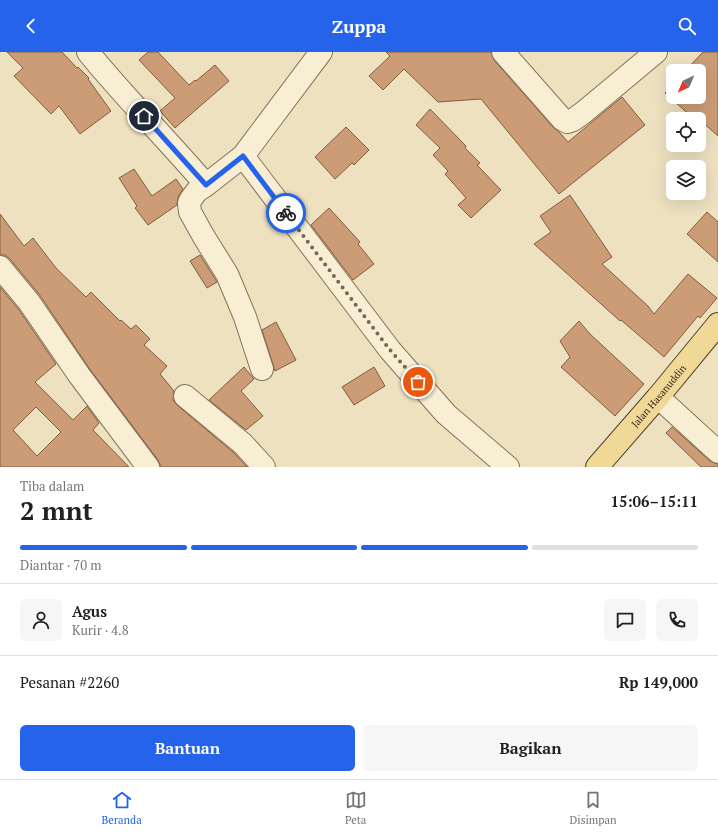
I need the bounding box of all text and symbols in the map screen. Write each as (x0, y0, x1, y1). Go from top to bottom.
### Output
text: Zuppa (332, 14, 386, 38)
icon: back (20, 15, 42, 37)
icon: search (676, 15, 698, 37)
north arrow (666, 64, 706, 104)
map controls (666, 64, 706, 200)
pin (127, 99, 161, 133)
icon: home (133, 105, 155, 127)
button: locate (666, 112, 706, 152)
button: layers (666, 160, 706, 200)
courier (266, 193, 306, 233)
icon: bike (275, 202, 297, 224)
street label: Jalan Hasanuddin (628, 362, 689, 430)
pin (401, 365, 435, 399)
icon: bag (407, 371, 429, 393)
text: Tiba dalam (20, 477, 84, 495)
text: 15:06–15:11 (611, 491, 698, 511)
text: 2 mnt (20, 493, 93, 527)
text: Diantar · 70 m (20, 556, 101, 574)
button: person (20, 599, 62, 641)
button: chat (604, 599, 646, 641)
button: phone (656, 599, 698, 641)
text: Agus (72, 601, 107, 621)
text: Kurir · 4.8 (72, 621, 129, 639)
text: Pesanan #2260 (20, 672, 119, 692)
text: Rp 149,000 (619, 672, 698, 692)
button: Bantuan (20, 725, 355, 771)
button: Bagikan (363, 725, 698, 771)
tab: Beranda (101, 789, 142, 827)
tab: Peta (345, 789, 367, 827)
tab: Disimpan (570, 789, 617, 827)

